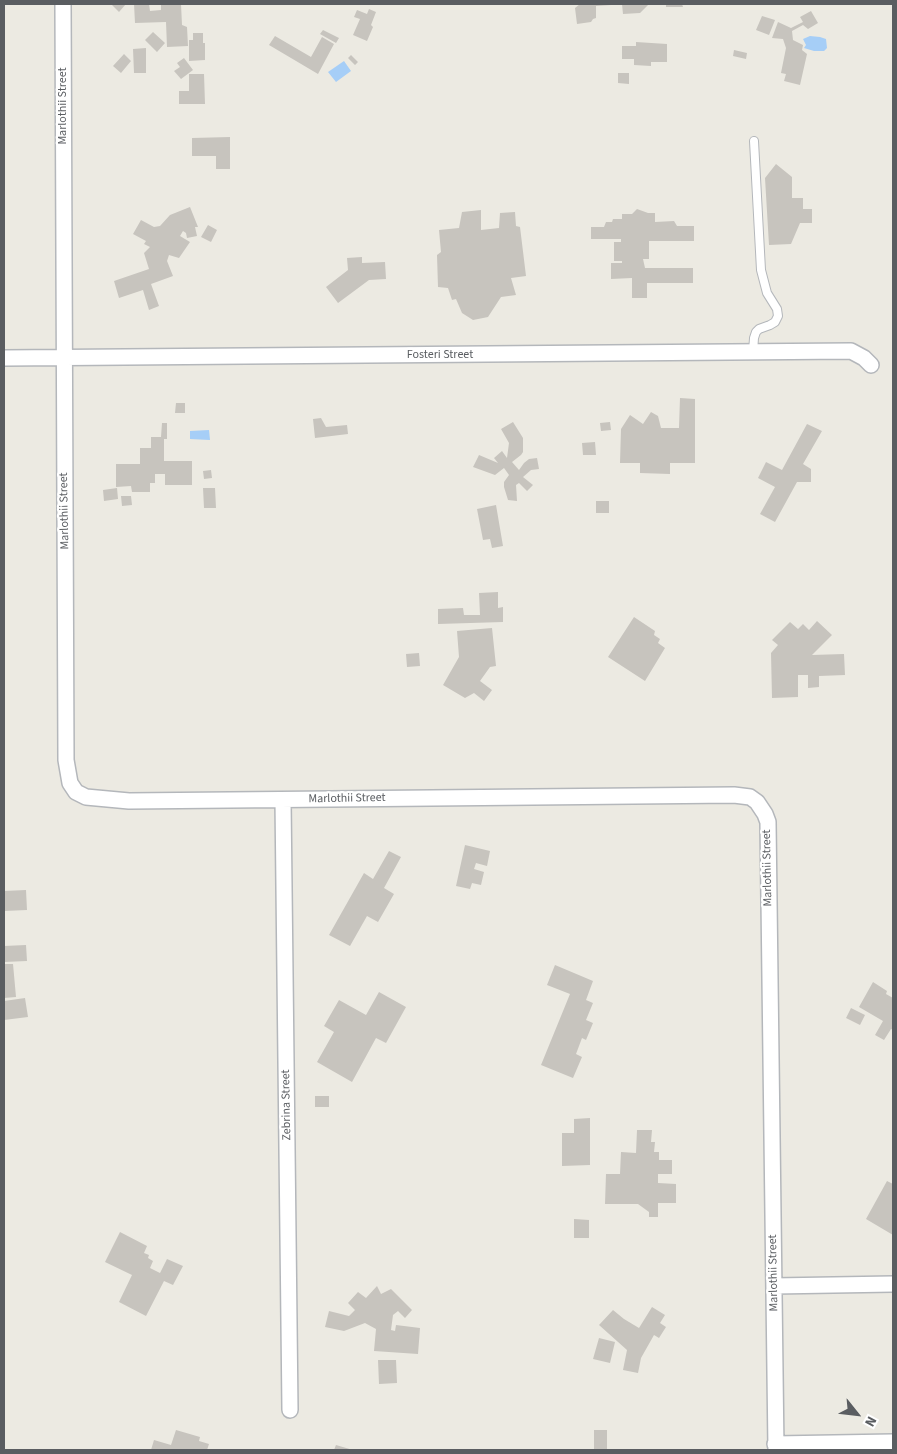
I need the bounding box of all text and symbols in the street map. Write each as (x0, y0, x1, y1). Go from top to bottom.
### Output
street label: Marlothii Street (56, 67, 70, 145)
street label: Fosteri Street (407, 348, 473, 362)
street label: Marlothii Street (57, 472, 73, 550)
street label: Marlothii Street (308, 791, 386, 807)
street label: Marlothii Street (760, 829, 776, 907)
street label: Zebrina Street (279, 1069, 295, 1141)
street label: Marlothii Street (766, 1234, 782, 1312)
north arrow (832, 1389, 882, 1439)
text: N (859, 1412, 881, 1430)

